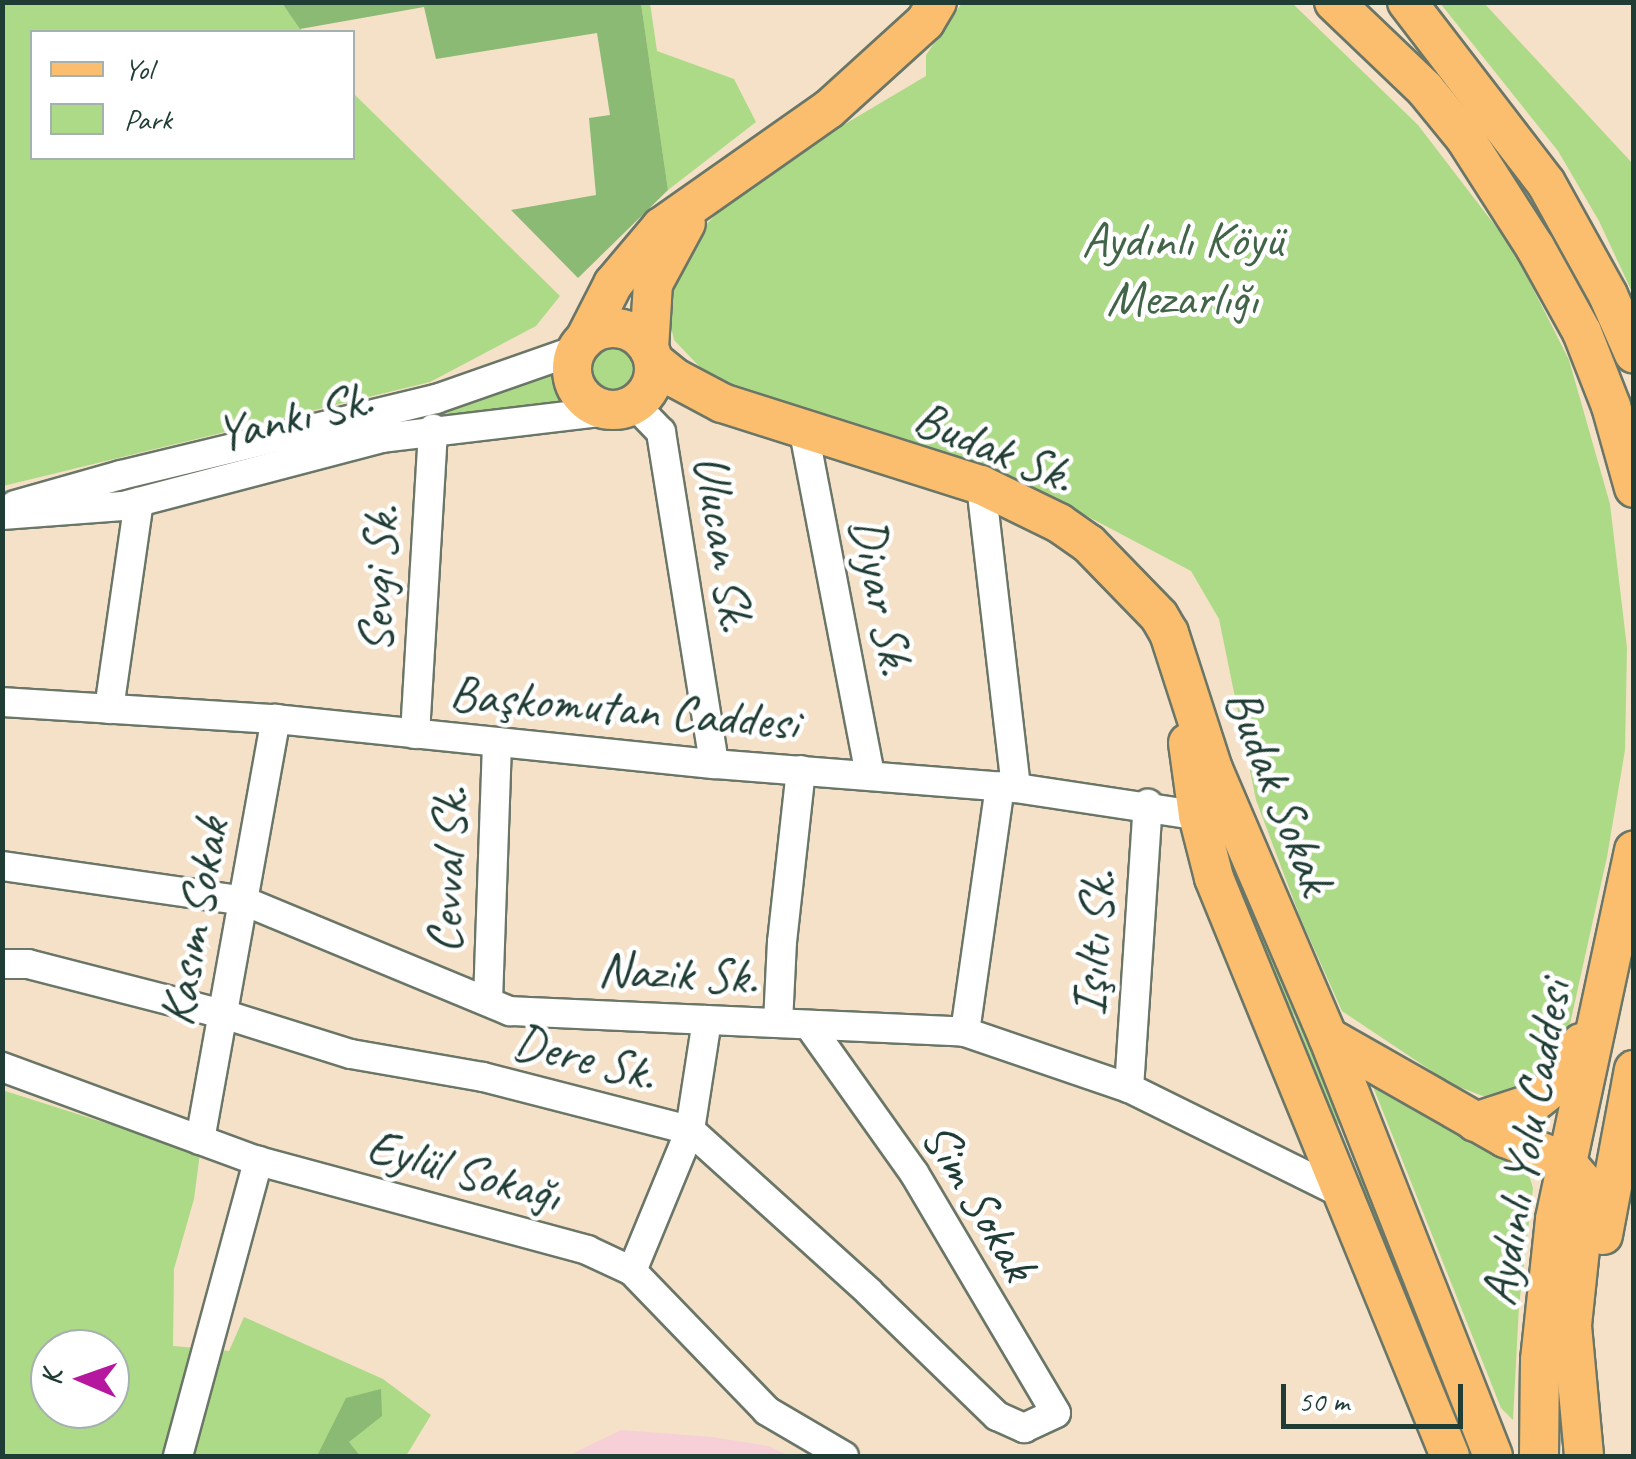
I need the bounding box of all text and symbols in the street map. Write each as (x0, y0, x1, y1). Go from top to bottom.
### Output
legend (30, 30, 355, 160)
text: Yol (124, 50, 153, 88)
text: Park (124, 100, 172, 138)
park label: Aydınlı Köyü Mezarlığı (1081, 209, 1283, 326)
street label: Yankı Sk. (210, 368, 378, 464)
street label: Budak Sk. (905, 388, 1083, 506)
street label: Ulucan Sk. (680, 451, 768, 635)
street label: Sevgi Sk. (344, 503, 412, 655)
street label: Diyar Sk. (837, 512, 927, 680)
street label: Başkomutan Caddesi (447, 663, 801, 753)
street label: Budak Sokak (1211, 681, 1347, 901)
street label: Cevval Sk. (414, 786, 480, 954)
street label: Kasım Sokak (146, 814, 242, 1030)
street label: Işıltı Sk. (1058, 868, 1128, 1018)
street label: Nazik Sk. (596, 939, 760, 1007)
street label: Aydınlı Yolu Caddesi (1468, 976, 1584, 1310)
street label: Dere Sk. (507, 1010, 663, 1104)
street label: Sim Sokak (909, 1112, 1049, 1290)
street label: Eylül Sokağı (361, 1115, 567, 1225)
north arrow (30, 1329, 130, 1429)
scale bar (1286, 1364, 1468, 1426)
text: K (34, 1370, 69, 1386)
text: 50 m (1298, 1382, 1349, 1420)

